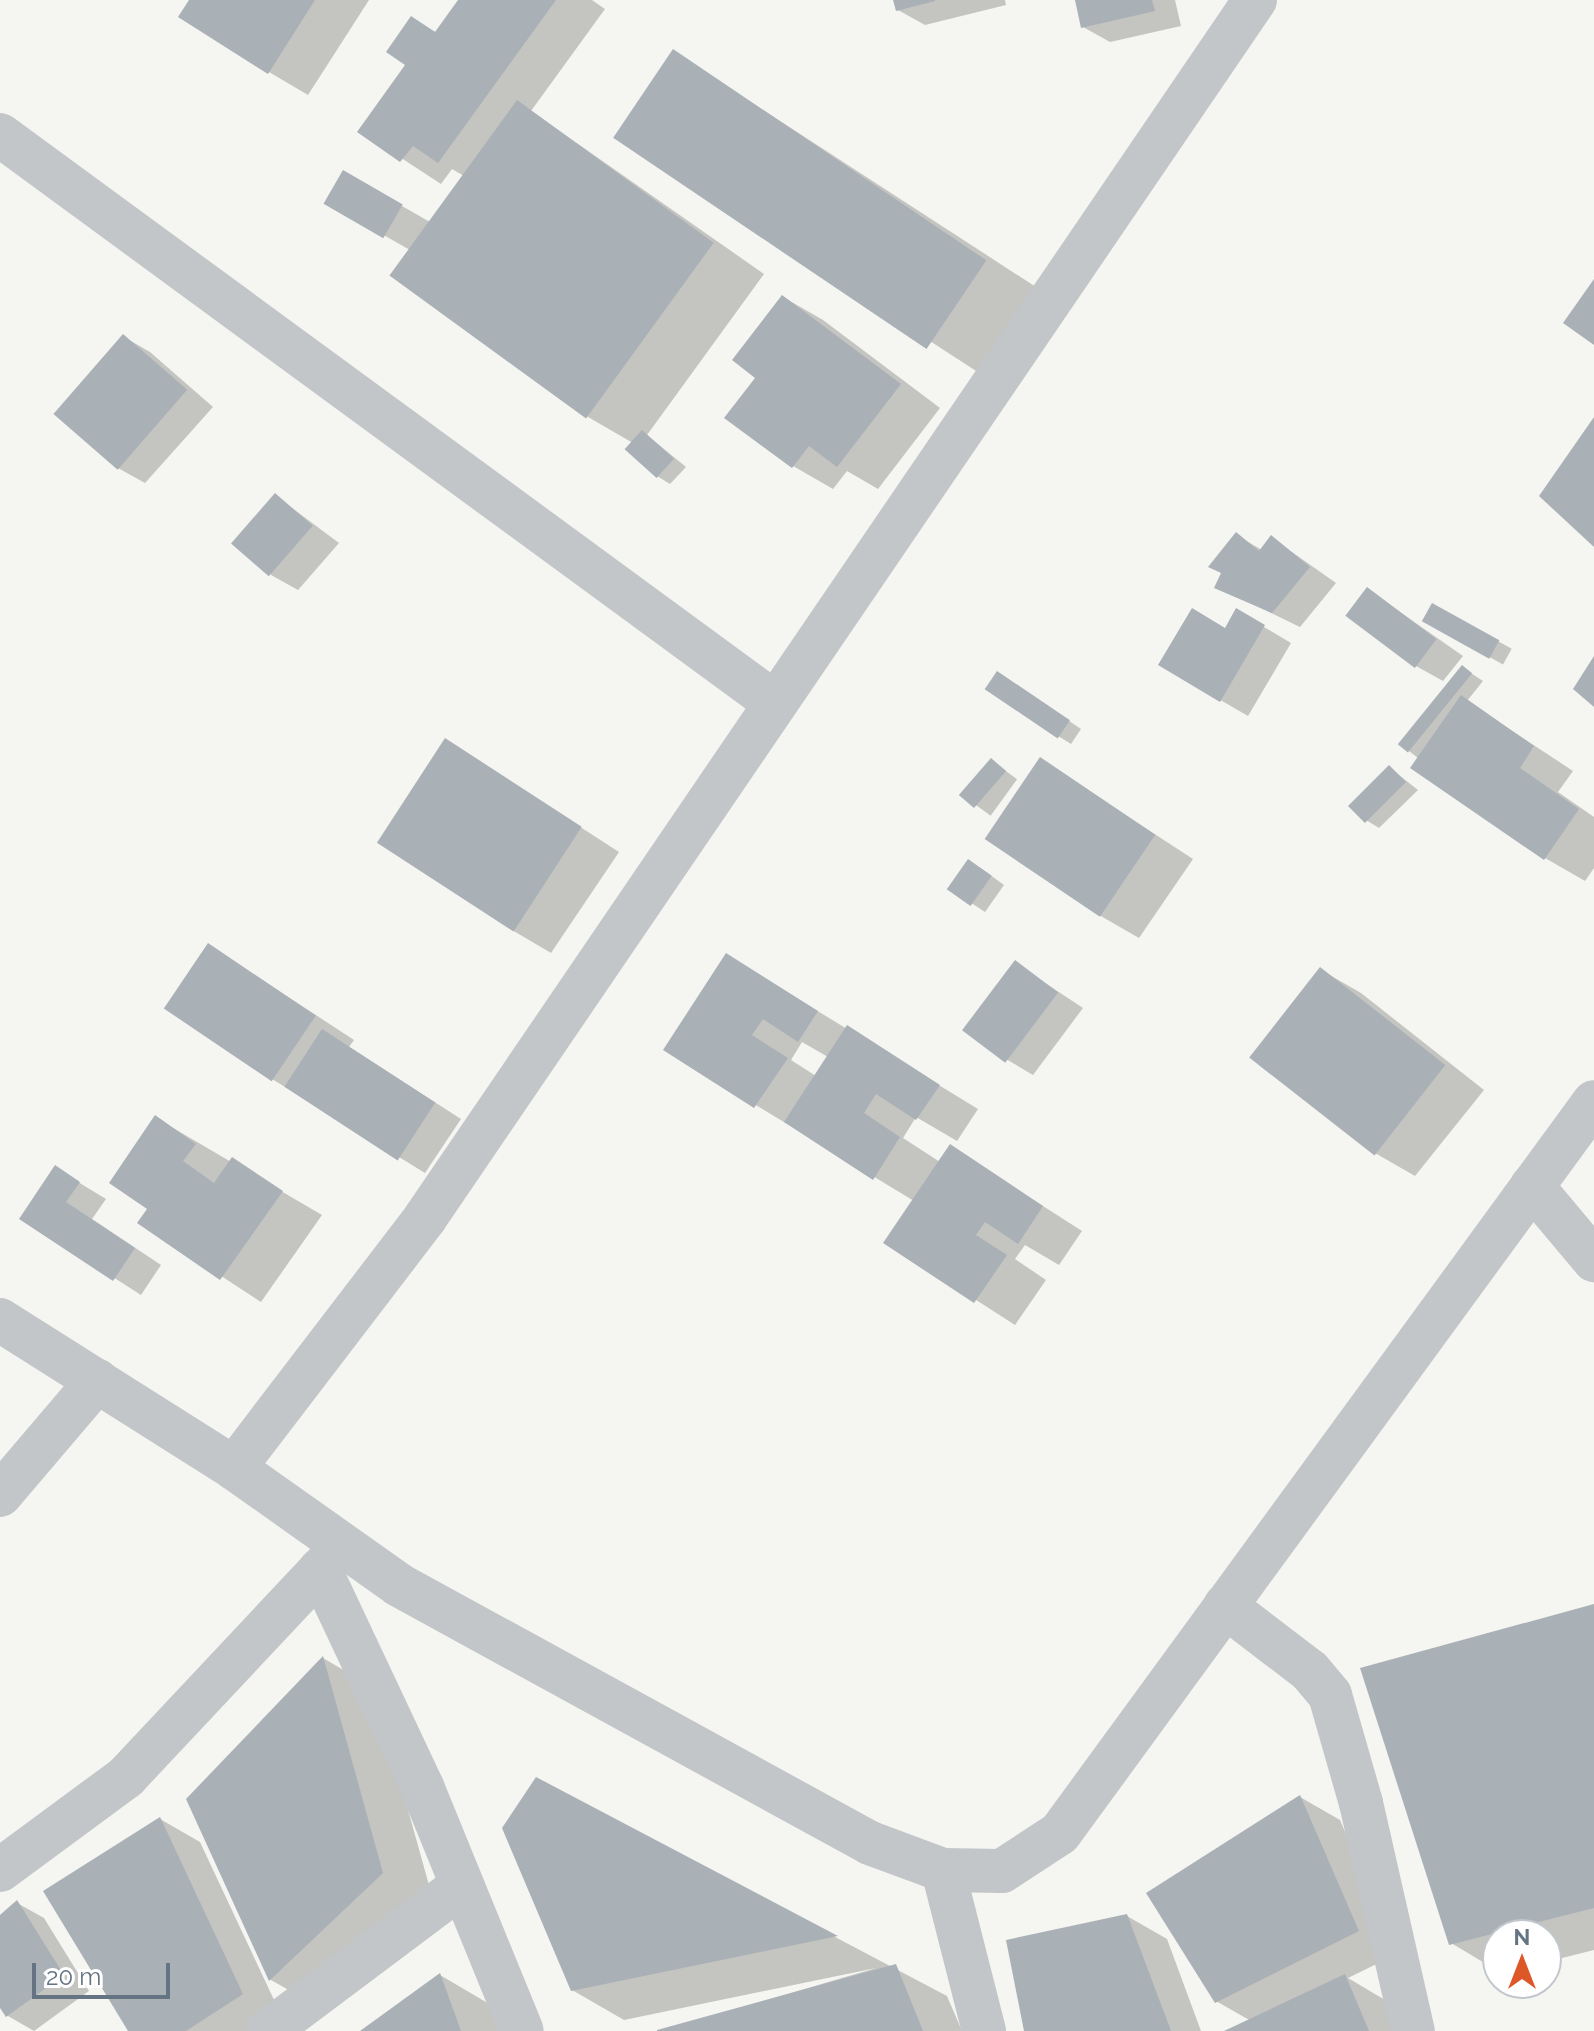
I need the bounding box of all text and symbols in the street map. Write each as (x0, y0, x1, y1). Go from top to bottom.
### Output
north arrow (1482, 1919, 1562, 1999)
text: N (1514, 1924, 1530, 1950)
scale bar (36, 1947, 174, 1997)
text: 20 m (46, 1962, 101, 1991)

